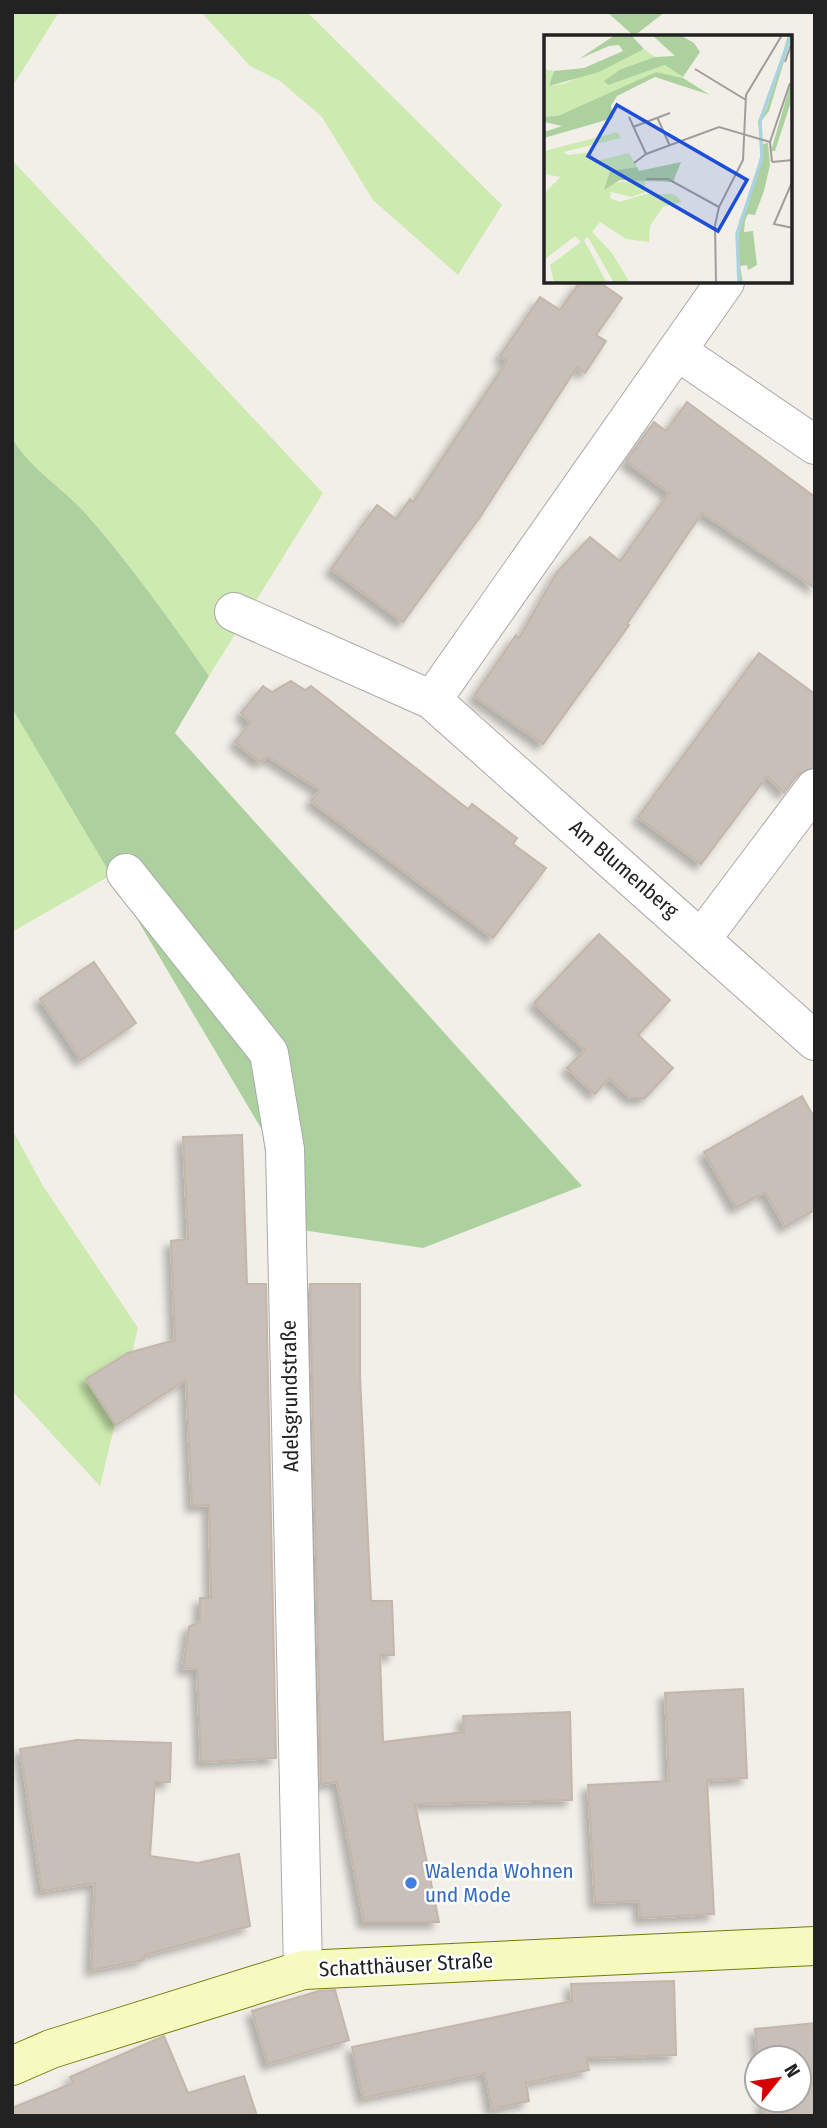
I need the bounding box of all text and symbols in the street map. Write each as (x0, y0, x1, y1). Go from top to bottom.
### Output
inset map (544, 35, 792, 284)
street label: Am Blumenberg (564, 815, 684, 924)
street label: Adelsgrundstraße (276, 1320, 304, 1472)
place label: Walenda Wohnen und Mode (425, 1858, 574, 1908)
marker: Walenda Wohnen und Mode (403, 1875, 419, 1891)
street label: Schatthäuser Straße (318, 1947, 494, 1983)
north arrow (743, 2044, 813, 2114)
text: N (779, 2060, 805, 2081)

